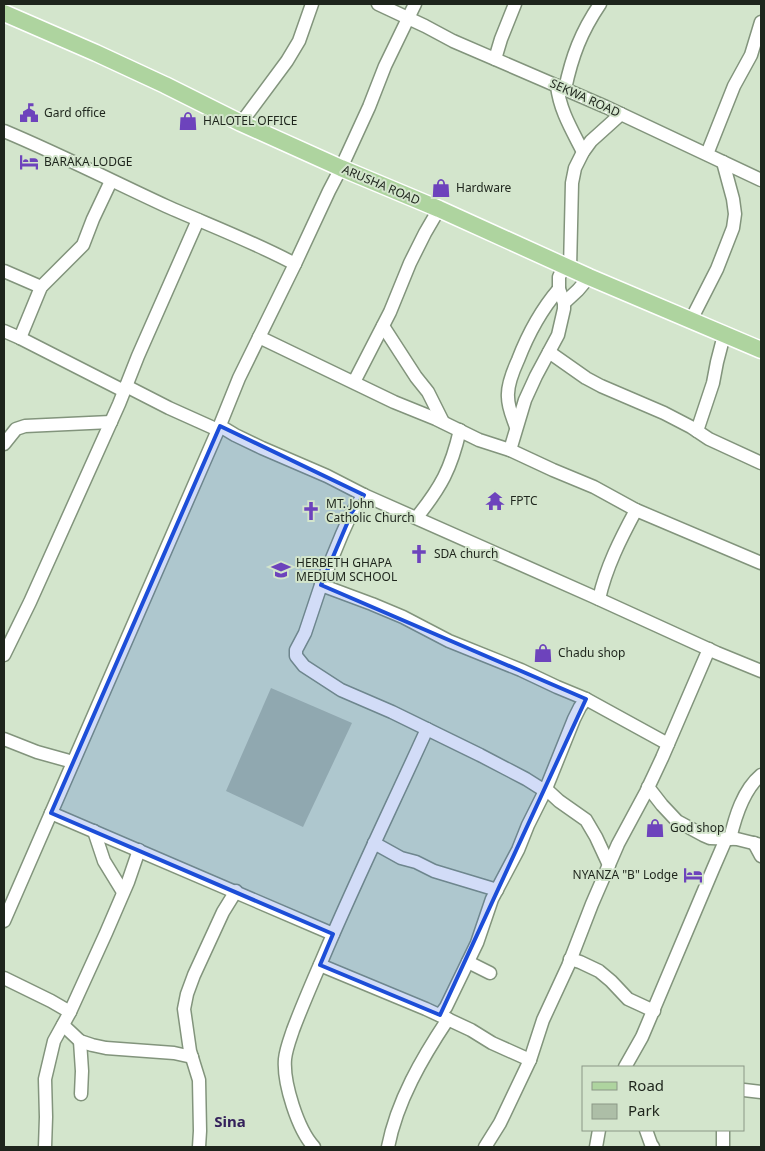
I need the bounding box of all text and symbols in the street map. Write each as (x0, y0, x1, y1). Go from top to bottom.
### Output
street label: SEKWA ROAD (547, 74, 623, 121)
public building icon: Gard office (18, 102, 40, 124)
place label: Gard office (44, 104, 106, 121)
shop icon: HALOTEL OFFICE (177, 110, 199, 132)
place label: HALOTEL OFFICE (203, 112, 298, 129)
hotel icon: BARAKA LODGE (18, 151, 40, 173)
place label: BARAKA LODGE (44, 153, 132, 170)
street label: ARUSHA ROAD (340, 160, 423, 209)
shop icon: Hardware (430, 177, 452, 199)
place label: Hardware (456, 179, 512, 196)
temple icon: FPTC (484, 490, 506, 512)
place label: FPTC (510, 492, 538, 509)
place label: MT. John Catholic Church (326, 495, 415, 526)
church icon: MT. John Catholic Church (300, 500, 322, 522)
church icon: SDA church (408, 543, 430, 565)
place label: SDA church (434, 545, 498, 562)
place label: HERBETH GHAPA MEDIUM SCHOOL (296, 554, 397, 585)
school or university icon: HERBETH GHAPA MEDIUM SCHOOL (270, 559, 292, 581)
shop icon: Chadu shop (532, 642, 554, 664)
place label: Chadu shop (558, 644, 625, 661)
shop icon: God shop (644, 817, 666, 839)
place label: God shop (670, 819, 724, 836)
hotel icon: NYANZA "B" Lodge (682, 864, 704, 886)
place label: NYANZA "B" Lodge (573, 866, 678, 883)
legend (582, 1066, 745, 1131)
text: Road (628, 1075, 664, 1095)
text: Park (628, 1100, 660, 1120)
district label: Sina (214, 1111, 246, 1131)

